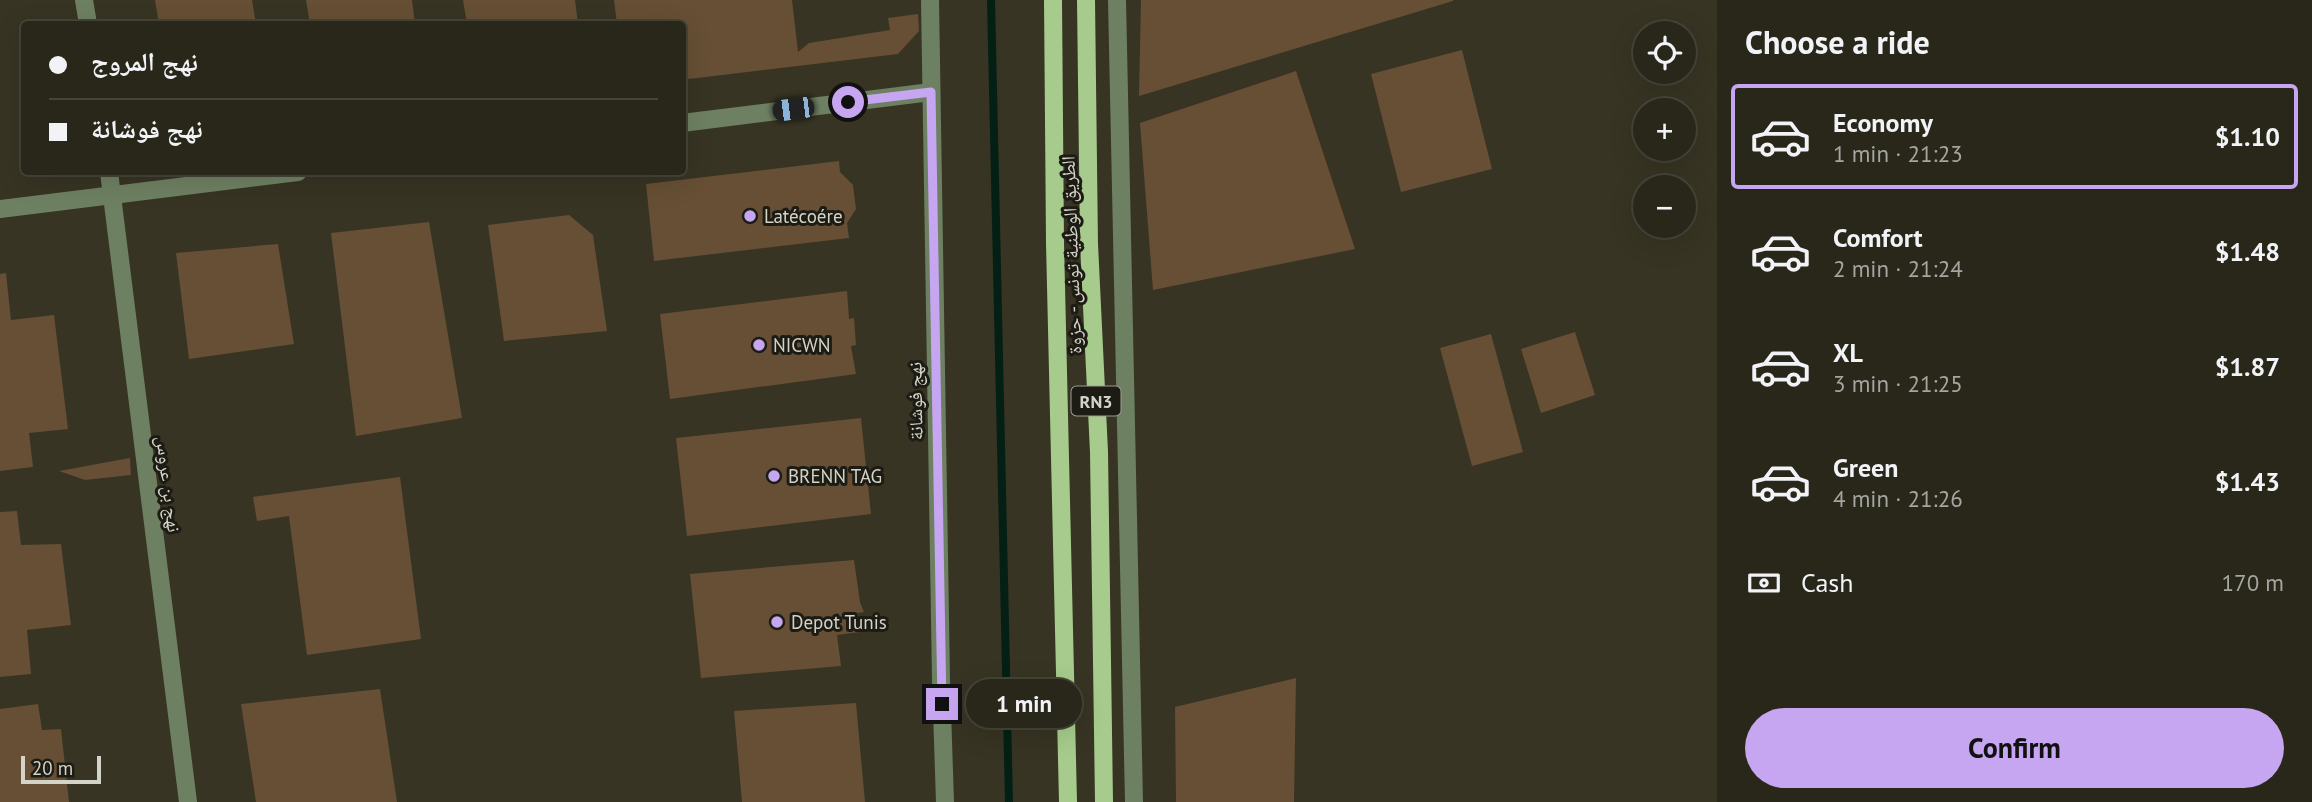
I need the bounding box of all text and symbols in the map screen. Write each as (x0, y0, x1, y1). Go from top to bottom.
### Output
map controls (1633, 21, 1696, 238)
button: locate (1633, 21, 1696, 84)
text: Choose a ride (1745, 21, 1930, 63)
text: نهج المروج (91, 45, 198, 78)
route start (832, 86, 864, 118)
car (771, 96, 816, 122)
button: + (1633, 98, 1696, 161)
icon: car (1749, 105, 1812, 168)
text: Economy (1833, 106, 1933, 139)
text: نهج فوشانة (91, 112, 203, 145)
text: $1.10 (2215, 120, 2280, 153)
text: 1 min · 21:23 (1833, 139, 1963, 168)
street label: الطريق الوطنية تونس - حزوة (1056, 155, 1086, 355)
button: − (1633, 175, 1696, 238)
place label: Latécoére (764, 204, 843, 228)
marker: Latécoére (742, 208, 758, 224)
icon: car (1749, 220, 1812, 283)
text: Comfort (1833, 221, 1923, 254)
text: $1.48 (2215, 235, 2280, 268)
text: 2 min · 21:24 (1833, 254, 1963, 283)
place label: NICWN (773, 333, 831, 357)
icon: car (1749, 335, 1812, 398)
text: XL (1833, 336, 1863, 369)
marker: NICWN (751, 337, 767, 353)
text: $1.87 (2215, 350, 2280, 383)
street label: نهج فوشانة (902, 362, 929, 440)
text: 3 min · 21:25 (1833, 369, 1963, 398)
road number: RN3 (1072, 386, 1120, 416)
street label: نهج بن عروس (150, 434, 187, 534)
icon: car (1749, 450, 1812, 513)
text: Green (1833, 451, 1898, 484)
place label: BRENN TAG (788, 464, 882, 488)
text: $1.43 (2215, 465, 2280, 498)
marker: BRENN TAG (766, 468, 782, 484)
text: 4 min · 21:26 (1833, 484, 1963, 513)
icon: cash (1745, 564, 1783, 602)
text: Cash (1801, 566, 1853, 599)
text: 170 m (2222, 568, 2284, 597)
place label: Depot Tunis (791, 610, 887, 634)
marker: Depot Tunis (769, 614, 785, 630)
callout: 1 min (967, 680, 1082, 728)
route end (926, 688, 958, 720)
text: 1 min (996, 689, 1052, 718)
button: Confirm (1745, 708, 2284, 788)
scale bar (21, 753, 102, 785)
text: 20 m (32, 756, 73, 780)

